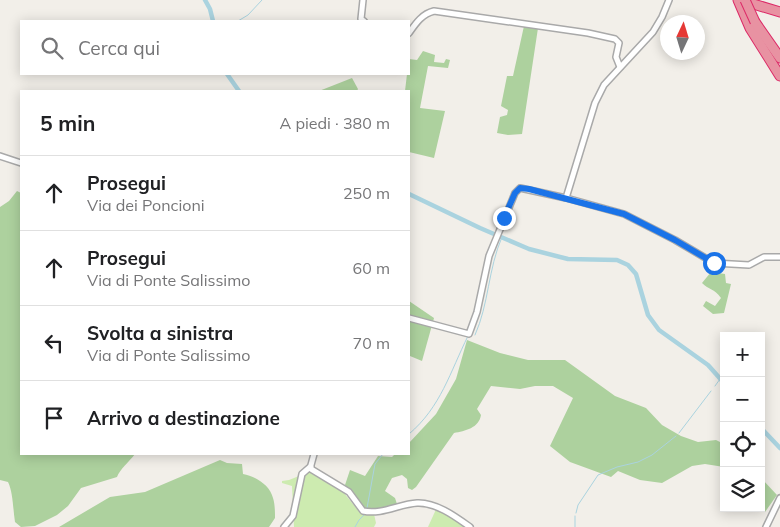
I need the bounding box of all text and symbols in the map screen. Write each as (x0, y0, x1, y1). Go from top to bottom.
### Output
north arrow (660, 15, 705, 60)
search box (20, 20, 410, 75)
icon: search (38, 34, 66, 62)
text: Cerca qui (78, 36, 160, 60)
text: 5 min (40, 110, 95, 136)
text: A piedi · 380 m (279, 113, 390, 133)
text: Prosegui (87, 171, 166, 195)
icon: ahead (40, 179, 68, 207)
text: 250 m (343, 183, 390, 203)
text: Via dei Poncioni (87, 195, 205, 215)
route end (493, 207, 516, 230)
text: Prosegui (87, 246, 166, 270)
route start (703, 252, 726, 275)
icon: ahead (40, 254, 68, 282)
text: 60 m (353, 258, 390, 278)
text: Via di Ponte Salissimo (87, 270, 250, 290)
text: Svolta a sinistra (87, 321, 233, 345)
icon: left (40, 329, 68, 357)
map controls (720, 332, 765, 512)
button: + (720, 332, 765, 377)
text: 70 m (353, 333, 390, 353)
text: Via di Ponte Salissimo (87, 345, 250, 365)
button: − (720, 377, 765, 422)
icon: arrive (40, 404, 68, 432)
text: Arrivo a destinazione (87, 406, 280, 430)
button: locate (720, 422, 765, 467)
button: layers (720, 467, 765, 512)

